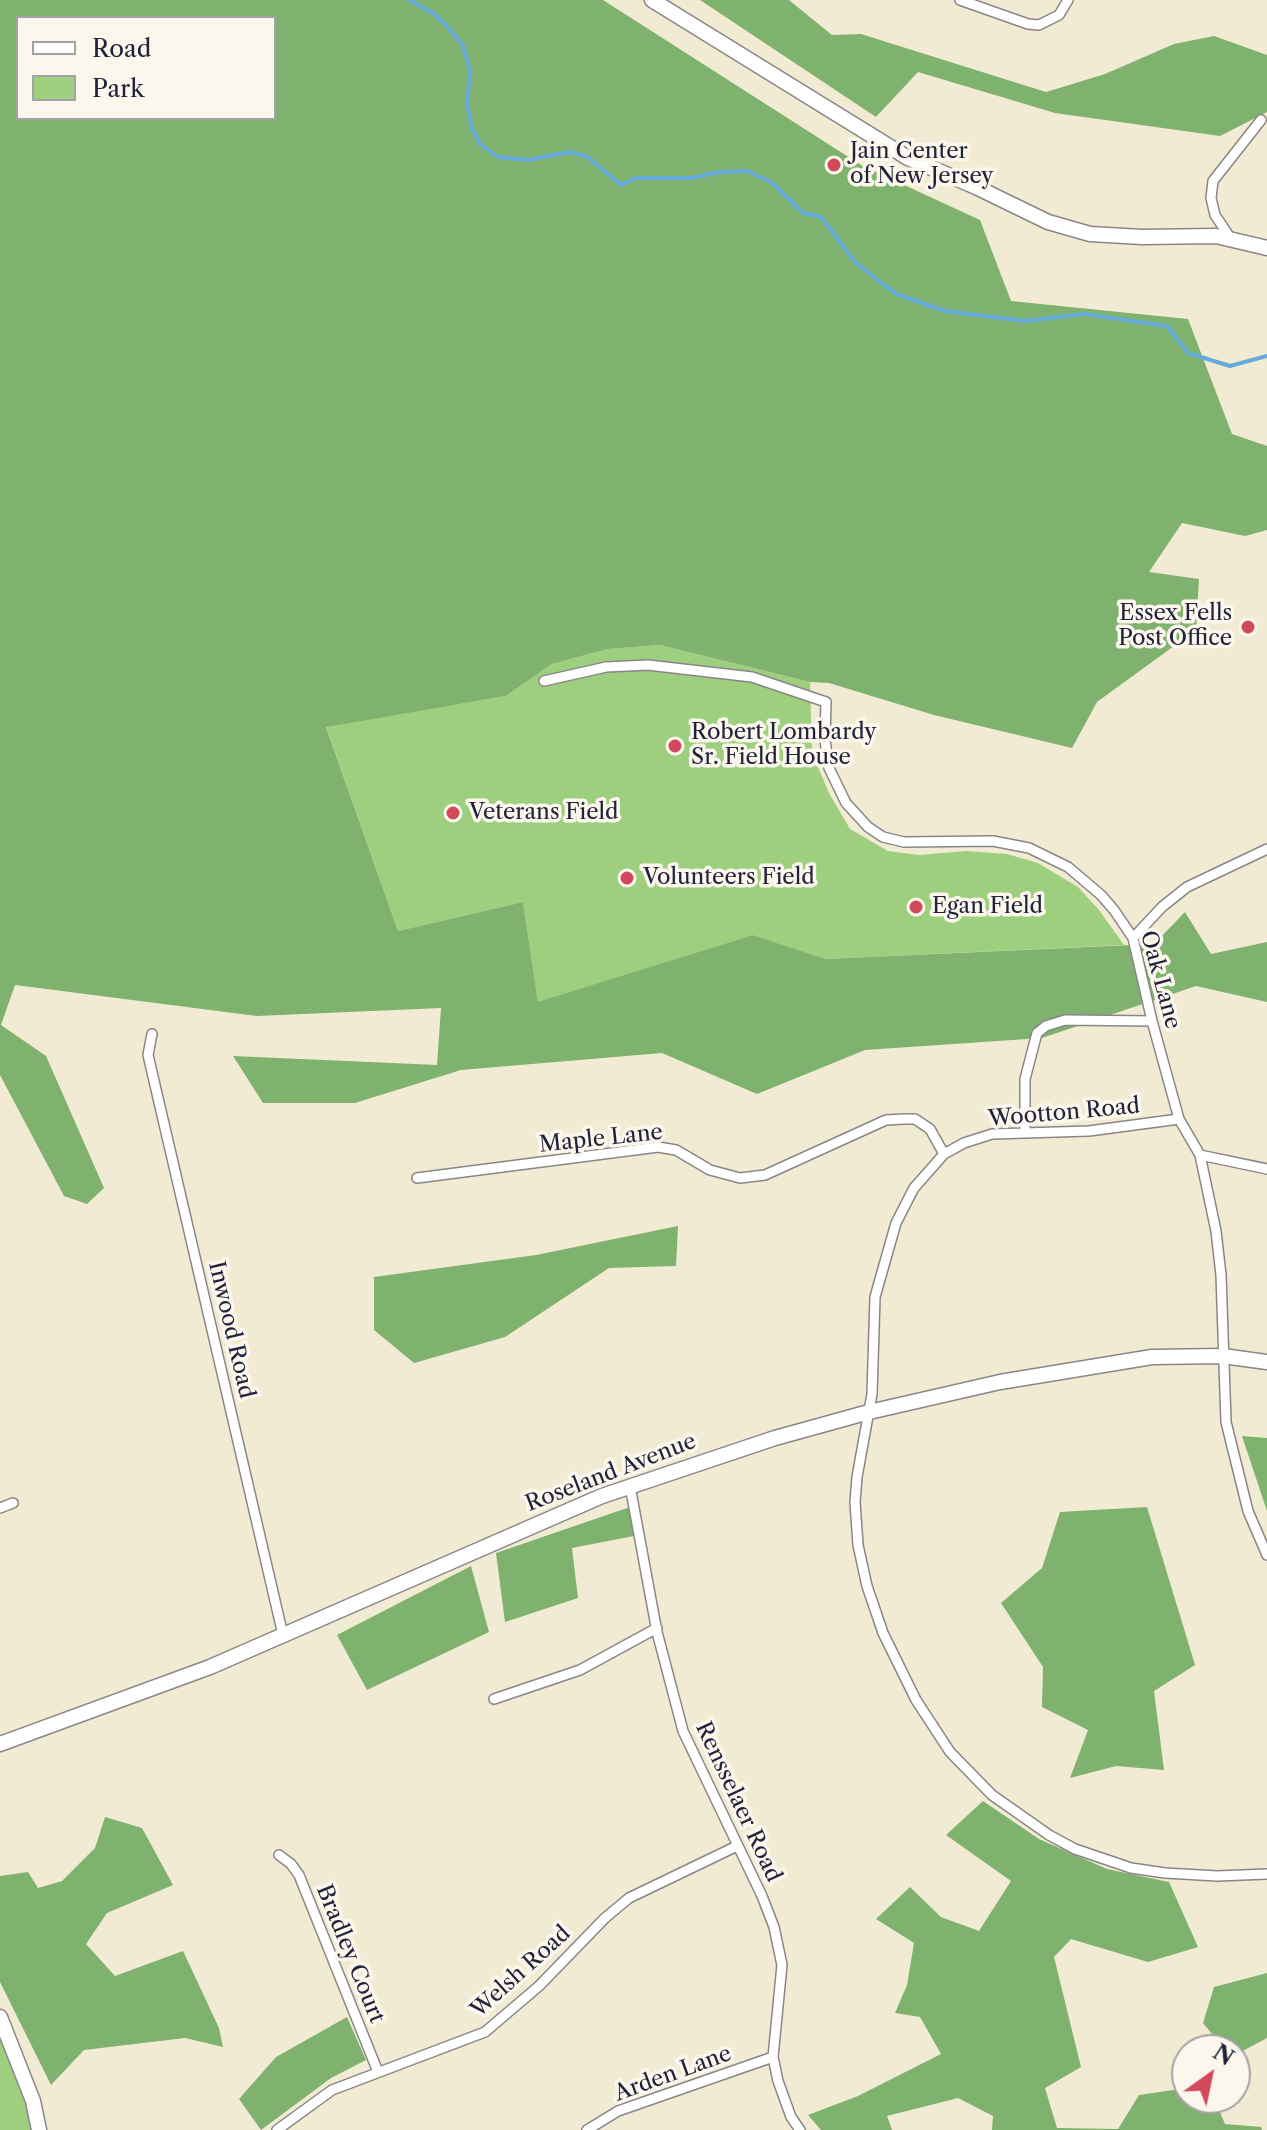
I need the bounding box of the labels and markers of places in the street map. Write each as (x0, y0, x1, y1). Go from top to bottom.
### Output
place label: Jain Center of New Jersey (850, 139, 994, 190)
marker: Jain Center of New Jersey (825, 156, 843, 174)
place label: Essex Fells Post Office (1118, 601, 1232, 652)
marker: Essex Fells Post Office (1239, 618, 1257, 636)
place label: Robert Lombardy Sr. Field House (691, 720, 877, 772)
marker: Robert Lombardy Sr. Field House (666, 737, 684, 755)
place label: Veterans Field (469, 800, 619, 826)
marker: Veterans Field (444, 804, 462, 822)
place label: Volunteers Field (643, 865, 815, 891)
marker: Volunteers Field (618, 869, 636, 887)
place label: Egan Field (932, 894, 1043, 920)
marker: Egan Field (907, 898, 925, 916)

